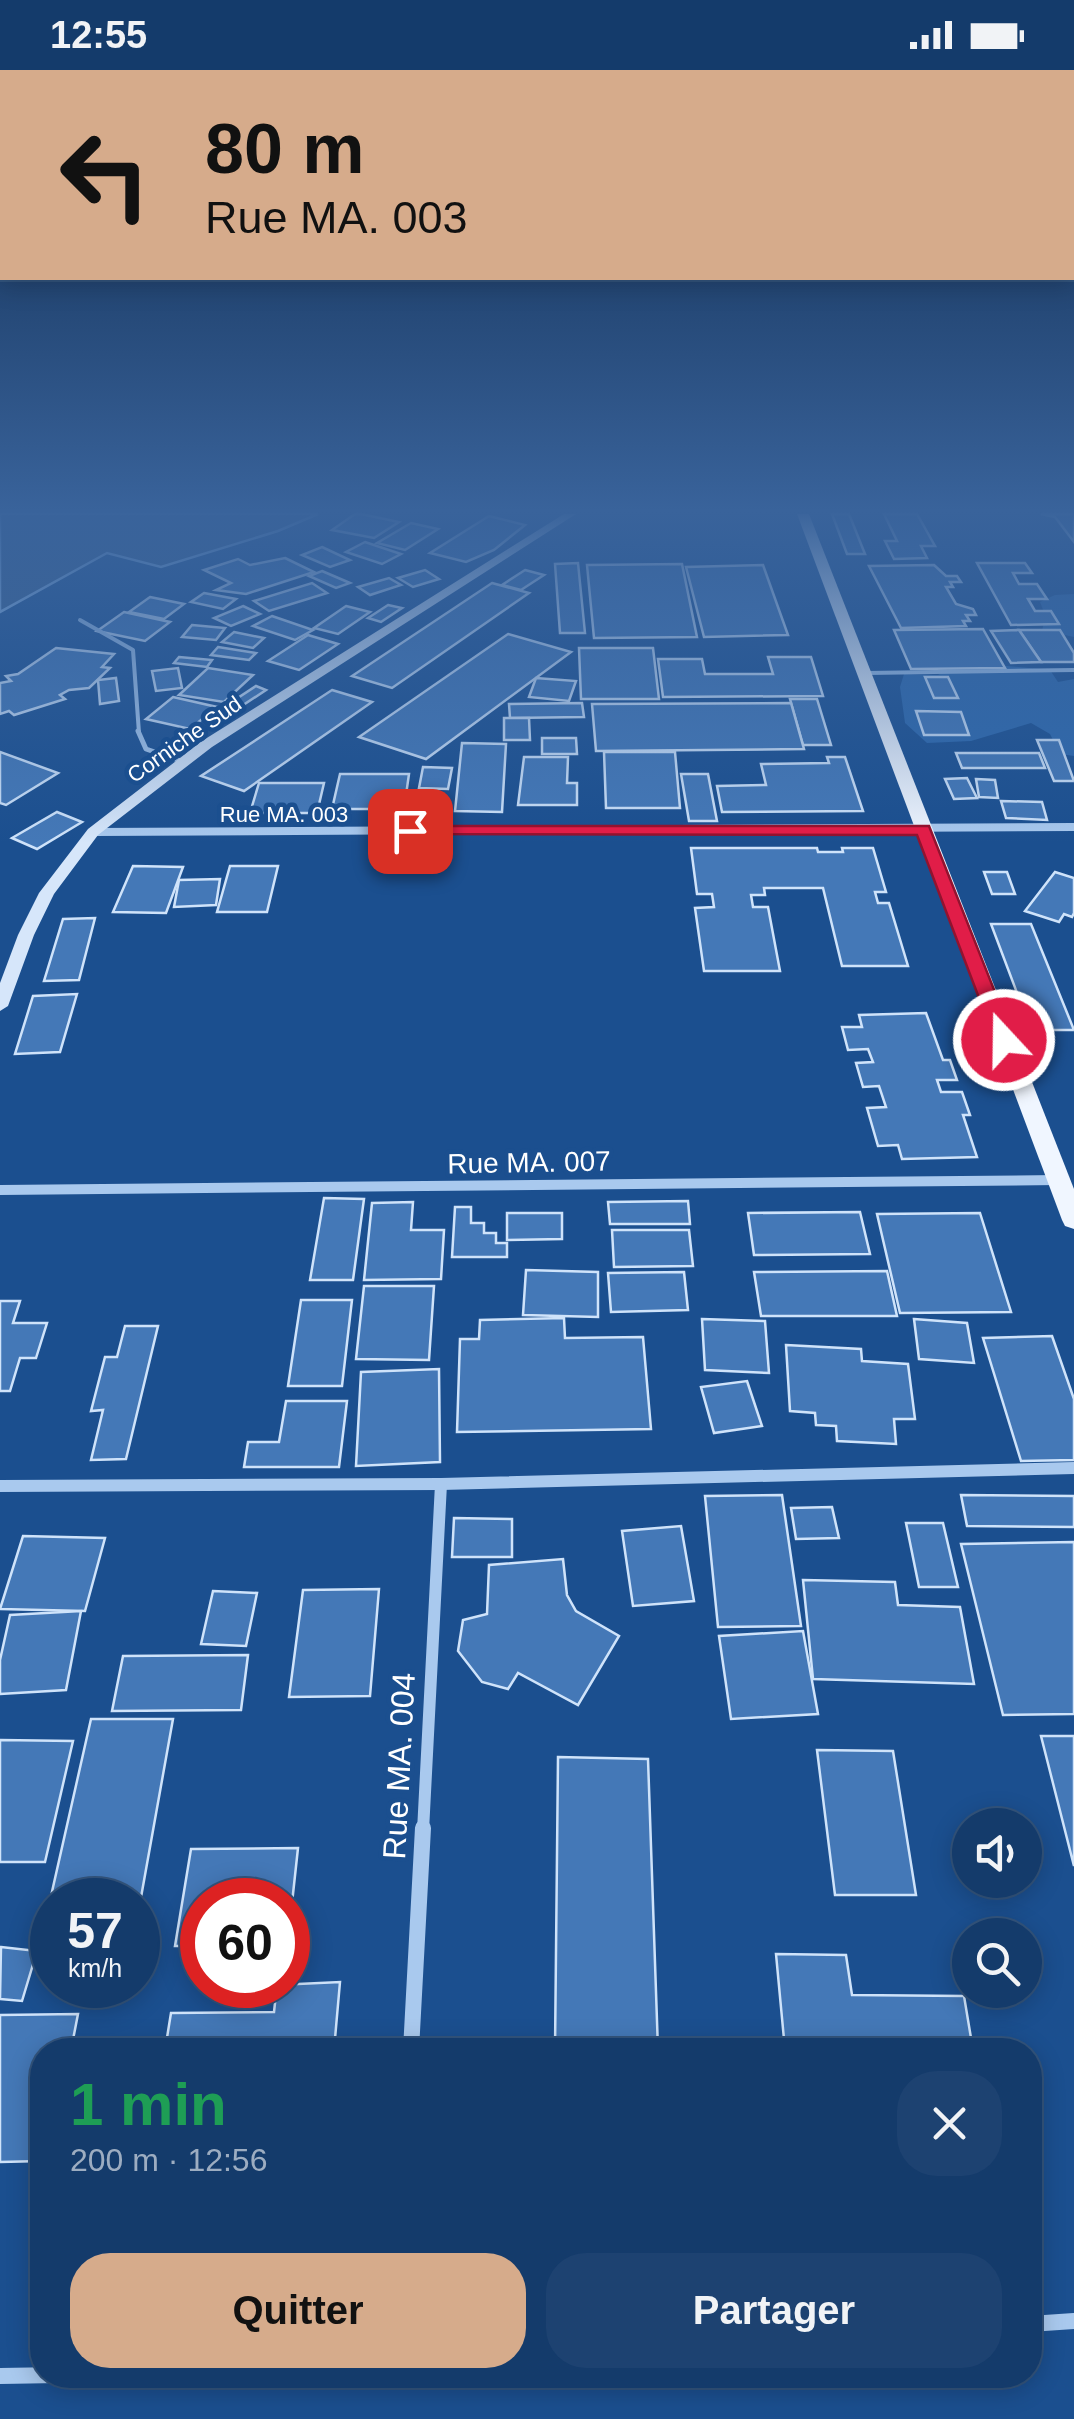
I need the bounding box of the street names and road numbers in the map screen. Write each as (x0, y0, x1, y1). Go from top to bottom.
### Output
street label: Corniche Sud (123, 691, 246, 788)
street label: Rue MA. 003 (220, 802, 348, 827)
street label: Rue MA. 007 (447, 1146, 611, 1179)
street label: Rue MA. 004 (376, 1672, 422, 1860)

